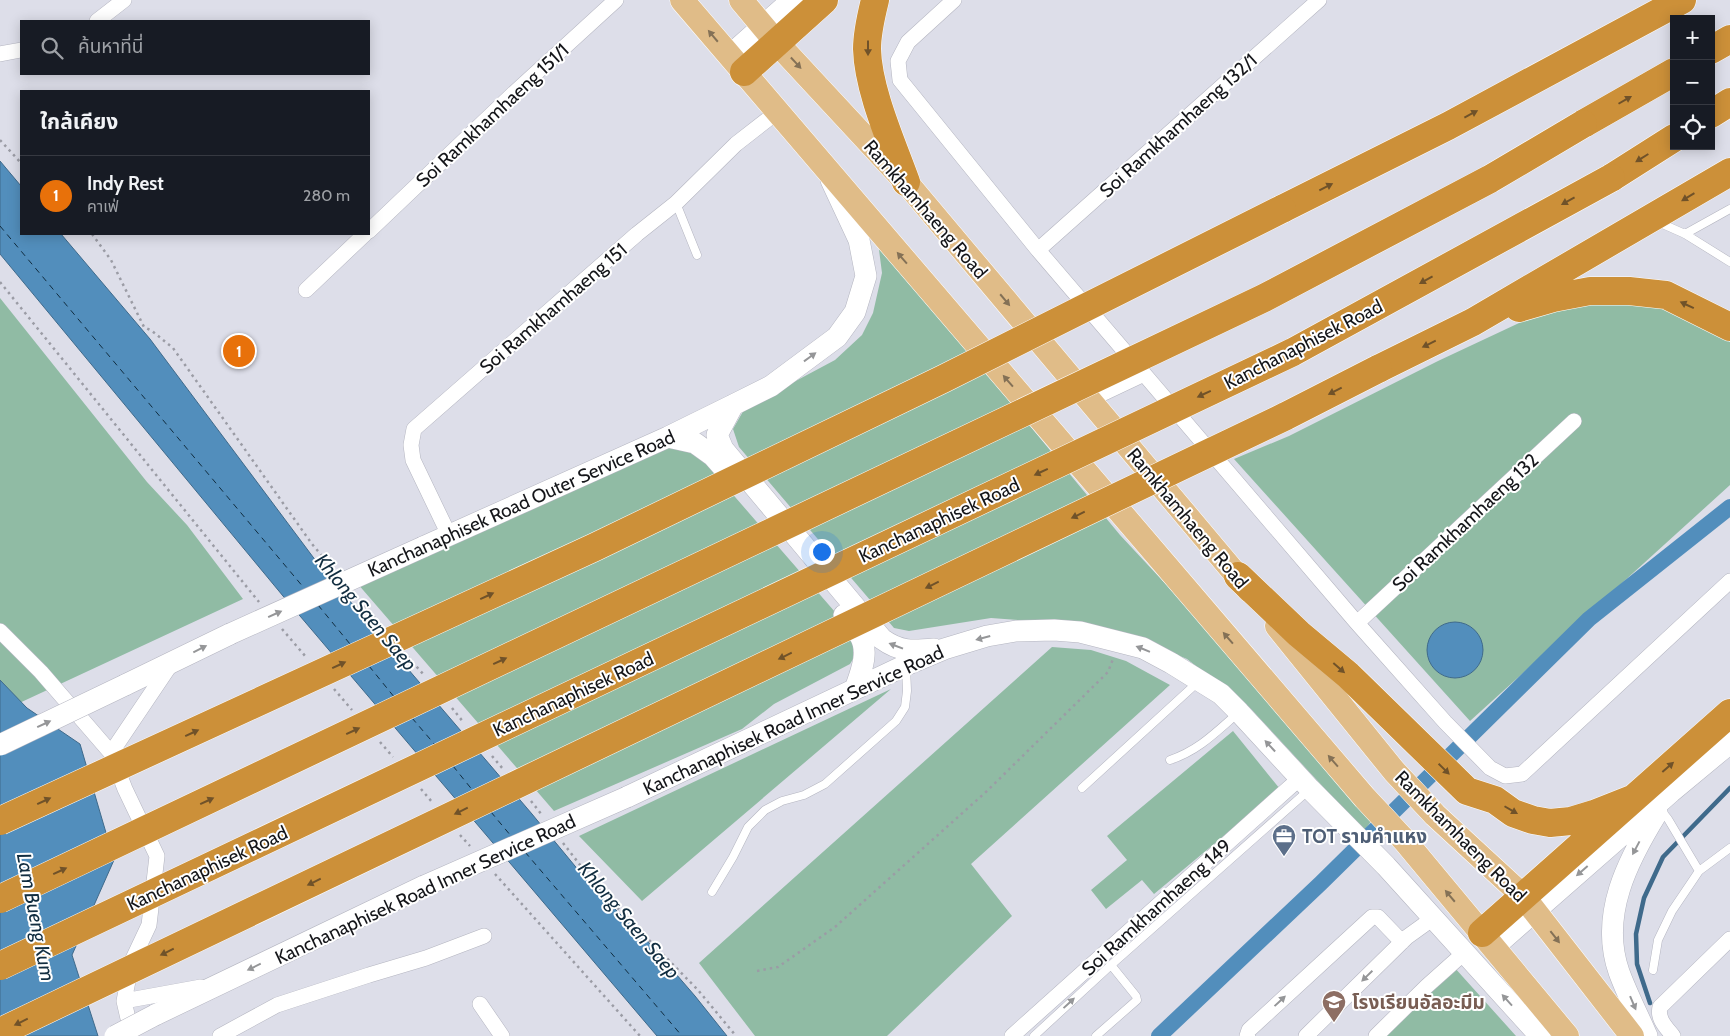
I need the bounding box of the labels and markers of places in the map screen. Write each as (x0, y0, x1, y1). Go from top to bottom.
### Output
pin: 1 (223, 332, 255, 370)
office icon: TOT รามคำแหง (1271, 823, 1297, 857)
place label: TOT รามคำแหง (1302, 825, 1427, 848)
school or university icon: โรงเรียนอัลอะมีม (1321, 989, 1347, 1023)
place label: โรงเรียนอัลอะมีม (1352, 991, 1485, 1014)

